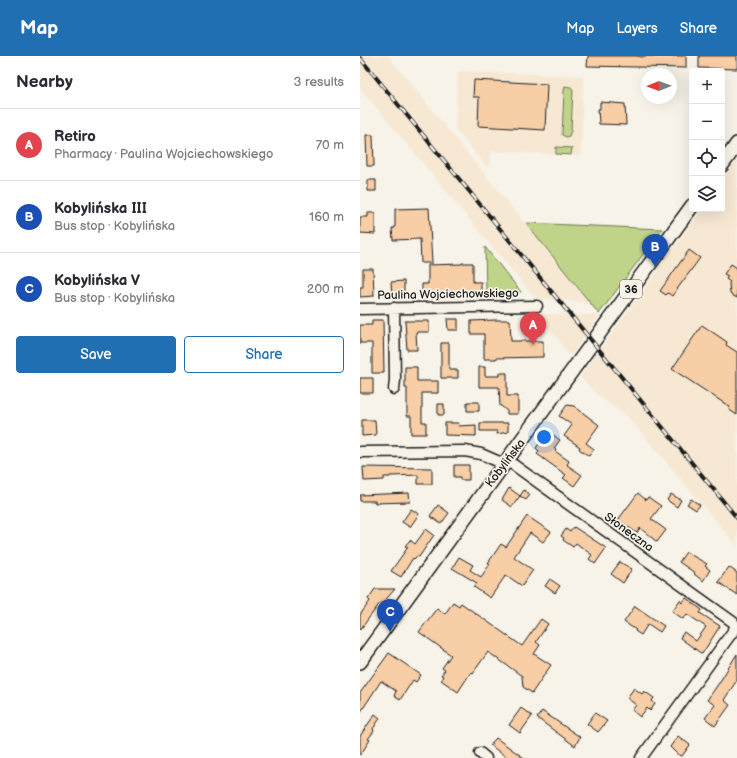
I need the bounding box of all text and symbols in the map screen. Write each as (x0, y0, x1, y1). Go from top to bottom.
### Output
text: Map (20, 17, 58, 40)
text: Map (566, 20, 594, 37)
text: Layers (616, 20, 658, 37)
text: Share (680, 20, 717, 37)
north arrow (641, 68, 677, 104)
map controls (689, 68, 725, 212)
button: + (689, 68, 725, 104)
text: Nearby (16, 72, 73, 92)
text: 3 results (293, 74, 344, 90)
button: − (689, 104, 725, 140)
text: Retiro (54, 127, 96, 146)
text: A (25, 137, 33, 153)
text: 70 m (316, 137, 344, 153)
button: locate (689, 140, 725, 176)
text: Pharmacy · Paulina Wojciechowskiego (54, 146, 273, 162)
button: layers (689, 176, 725, 212)
text: Kobylińska III (54, 199, 147, 218)
text: B (24, 209, 34, 225)
text: 160 m (309, 209, 344, 225)
text: Bus stop · Kobylińska (54, 218, 175, 234)
pin: B (642, 234, 668, 267)
text: Kobylińska V (54, 271, 140, 290)
road number: 36 (620, 280, 642, 298)
text: C (24, 281, 34, 297)
text: 200 m (307, 281, 344, 297)
street label: Paulina Wojciechowskiego (377, 286, 519, 303)
text: Bus stop · Kobylińska (54, 290, 175, 306)
pin: A (520, 312, 546, 345)
button: Save (16, 336, 176, 373)
button: Share (184, 336, 344, 373)
your location (534, 427, 554, 447)
street label: Kobylińska (482, 436, 529, 491)
street label: Słoneczna (601, 509, 656, 555)
pin: C (377, 599, 403, 632)

